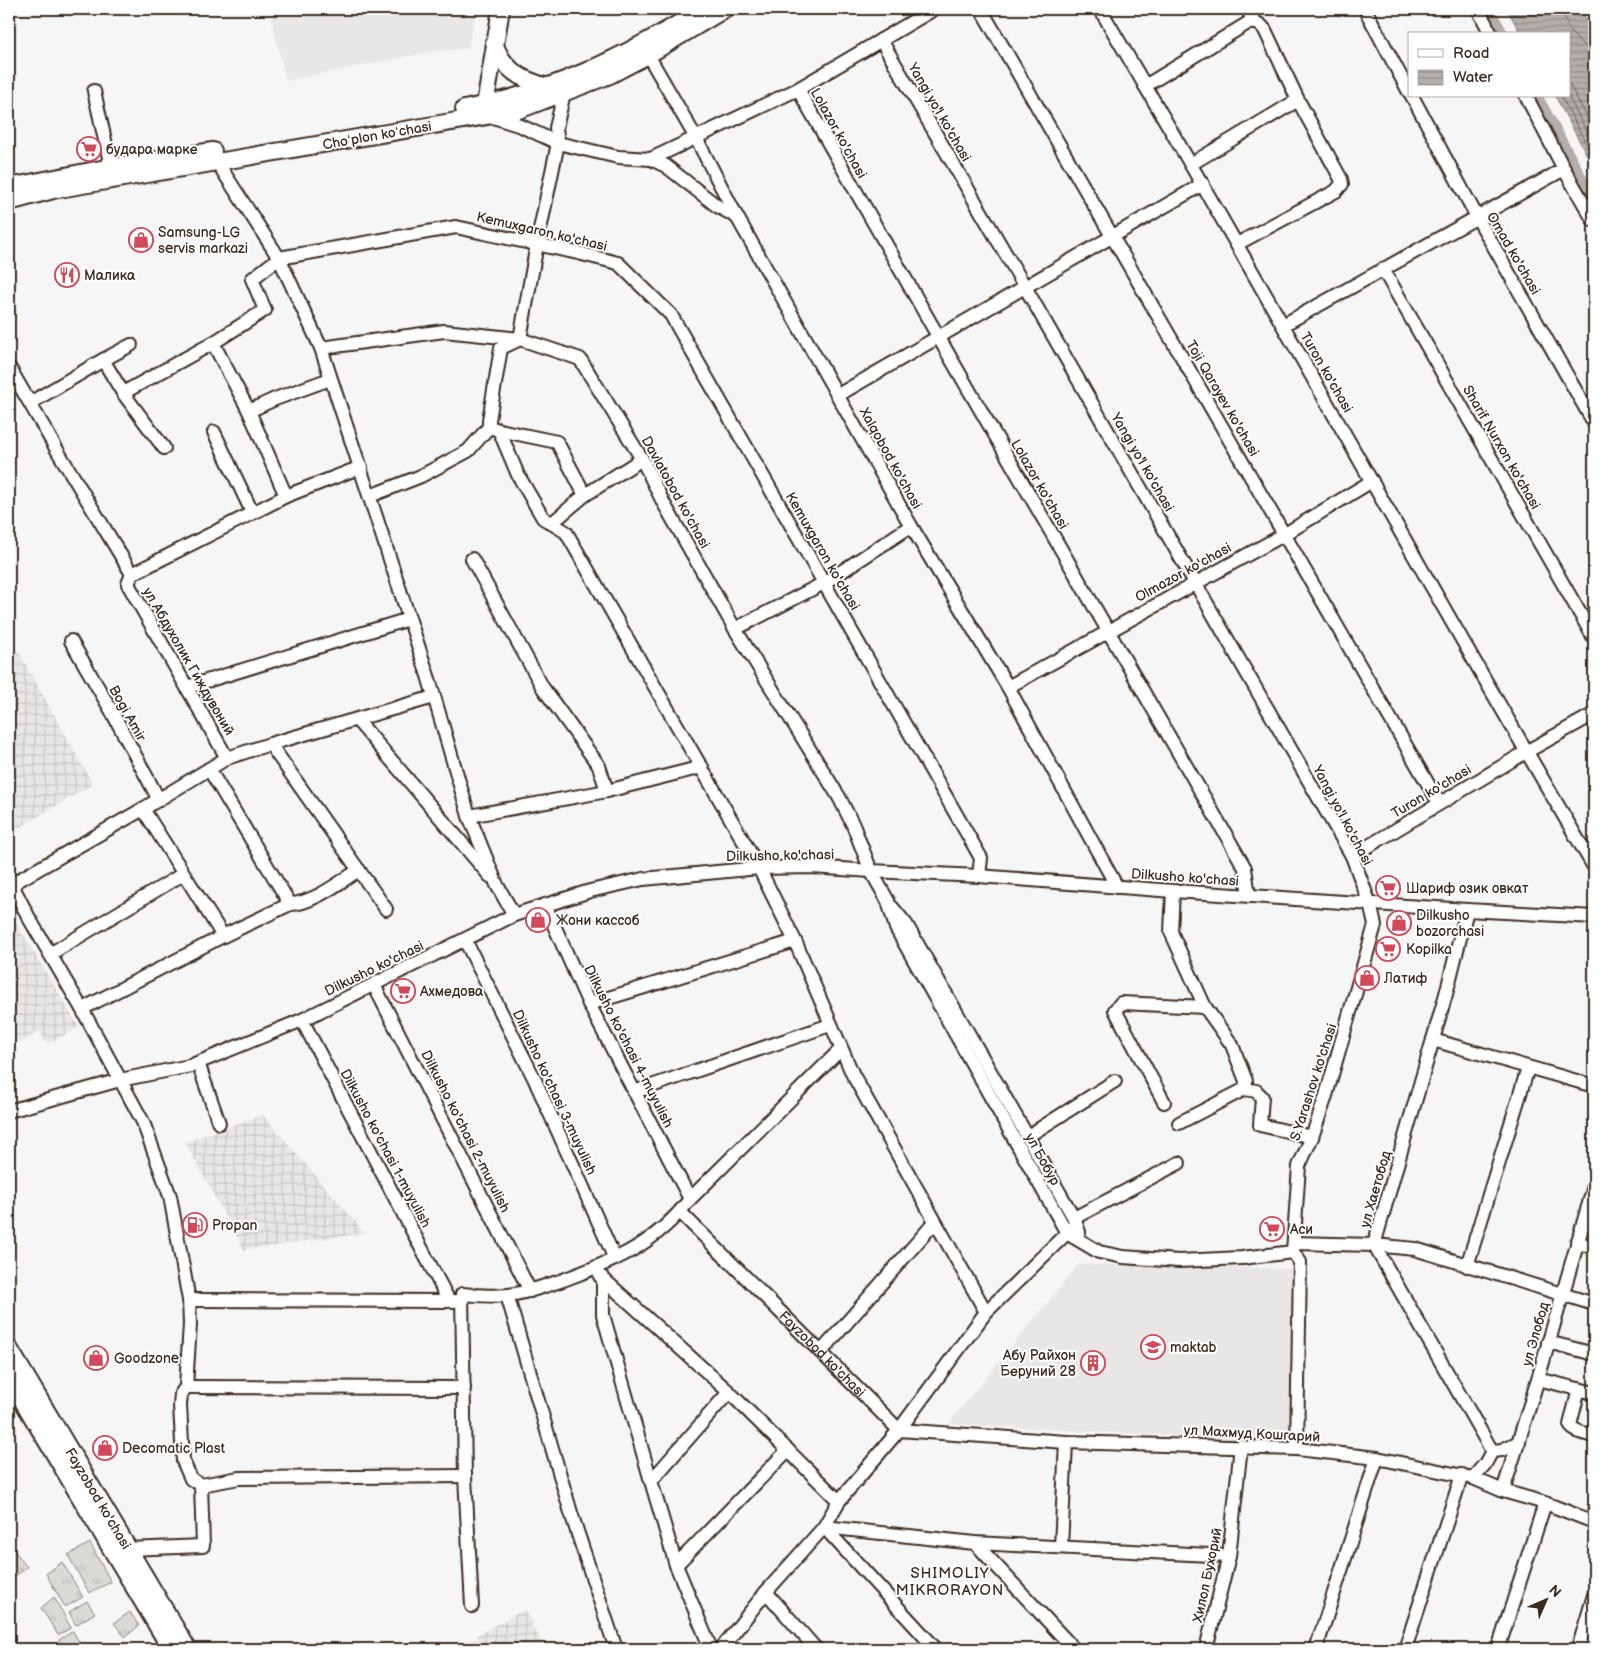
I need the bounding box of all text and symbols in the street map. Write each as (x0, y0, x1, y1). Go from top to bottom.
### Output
legend (1408, 32, 1570, 98)
text: Road (1453, 44, 1489, 63)
street label: Yangi yo'l ko'chasi (904, 59, 975, 165)
text: Water (1453, 68, 1493, 87)
street label: Lolazor ko'chasi (807, 85, 870, 181)
street label: Choʻplon koʻchasi (321, 118, 433, 153)
supermarket icon: будара марке (76, 136, 102, 162)
place label: будара марке (106, 141, 198, 158)
street label: Kemuxgaron ko'chasi (475, 208, 609, 255)
street label: Omad ko'chasi (1483, 209, 1544, 298)
place label: Samsung-LG servis markazi (158, 224, 248, 257)
shop icon: Samsung-LG servis markazi (128, 227, 154, 253)
restaurant icon: Малика (54, 262, 80, 288)
place label: Малика (84, 267, 136, 284)
street label: Turon ko'chasi (1297, 329, 1356, 416)
street label: Toji Qarayev ko'chasi (1182, 337, 1263, 459)
street label: Sharif Nurxon ko'chasi (1459, 382, 1544, 512)
street label: Xalqobod ko'chasi (855, 404, 925, 512)
street label: Yangi yo'l ko'chasi (1107, 409, 1178, 515)
street label: Davlatobod ko'chasi (638, 433, 713, 551)
street label: Lolazor ko'chasi (1007, 437, 1072, 532)
street label: Kemuxgaron ko'chasi (782, 489, 863, 613)
street label: Olmazor ko'chasi (1132, 539, 1234, 606)
street label: ул Абдухолик Гиждувоний (139, 584, 238, 738)
street label: Bogi Amir (105, 682, 150, 745)
street label: Yangi yo'l ko'chasi (1308, 761, 1376, 868)
street label: Turon ko'chasi (1388, 761, 1474, 822)
street label: Dilkusho ko'chasi (726, 846, 834, 865)
street label: Dilkusho ko'chasi (1130, 865, 1240, 890)
supermarket icon: Шариф озик овкат (1375, 875, 1401, 901)
place label: Шариф озик овкат (1406, 880, 1529, 897)
shop icon: Жони кассоб (525, 907, 551, 933)
place label: Dilkusho bozorchasi (1416, 907, 1484, 940)
shop icon: Dilkusho bozorchasi (1386, 910, 1412, 936)
place label: Жони кассоб (556, 912, 640, 929)
supermarket icon: Kopilka (1375, 936, 1401, 962)
street label: Dilkusho ko'chasi (322, 937, 427, 1000)
place label: Kopilka (1406, 941, 1452, 958)
street label: Dilkusho ko'chasi 4-muyulish (580, 962, 677, 1131)
shop icon: Латиф (1354, 965, 1380, 991)
place label: Латиф (1383, 970, 1427, 987)
supermarket icon: Ахмедова (390, 978, 416, 1004)
place label: Ахмедова (419, 983, 484, 1000)
street label: Dilkusho ko'chasi 3-muyulish (509, 1007, 600, 1178)
street label: S.Yarashov ko'chasi (1287, 1021, 1340, 1143)
street label: Dilkusho ko'chasi 2-muyulish (417, 1047, 514, 1215)
street label: Dilkusho ko'chasi 1-muyulish (337, 1066, 435, 1231)
street label: ул Бобур (1021, 1130, 1064, 1188)
street label: ул Хаетобод (1356, 1148, 1395, 1230)
fuel station icon: Propan (182, 1212, 208, 1238)
supermarket icon: Аси (1259, 1216, 1285, 1242)
place label: Propan (212, 1217, 258, 1234)
place label: Аси (1289, 1221, 1313, 1238)
street label: ул Элобод (1518, 1300, 1553, 1368)
street label: Fayzobod ko'chasi (775, 1308, 869, 1401)
school or university icon: maktab (1140, 1334, 1166, 1360)
place label: maktab (1170, 1339, 1217, 1356)
shop icon: Goodzone (83, 1345, 109, 1371)
place label: Абу Райхон Беруний 28 (1000, 1347, 1076, 1380)
place label: Goodzone (114, 1350, 179, 1367)
building icon: Абу Райхон Беруний 28 (1080, 1350, 1106, 1376)
street label: ул Махмуд Кошгарий (1183, 1421, 1321, 1446)
shop icon: Decomatic Plast (92, 1435, 118, 1461)
place label: Decomatic Plast (122, 1440, 226, 1457)
street label: Fayzobod ko'chasi (61, 1445, 135, 1552)
street label: Хилол Бухорий (1189, 1526, 1226, 1624)
district label: SHIMOLIY MIKRORAYON (896, 1564, 1004, 1600)
north arrow (1520, 1576, 1570, 1626)
text: N (1545, 1581, 1565, 1601)

